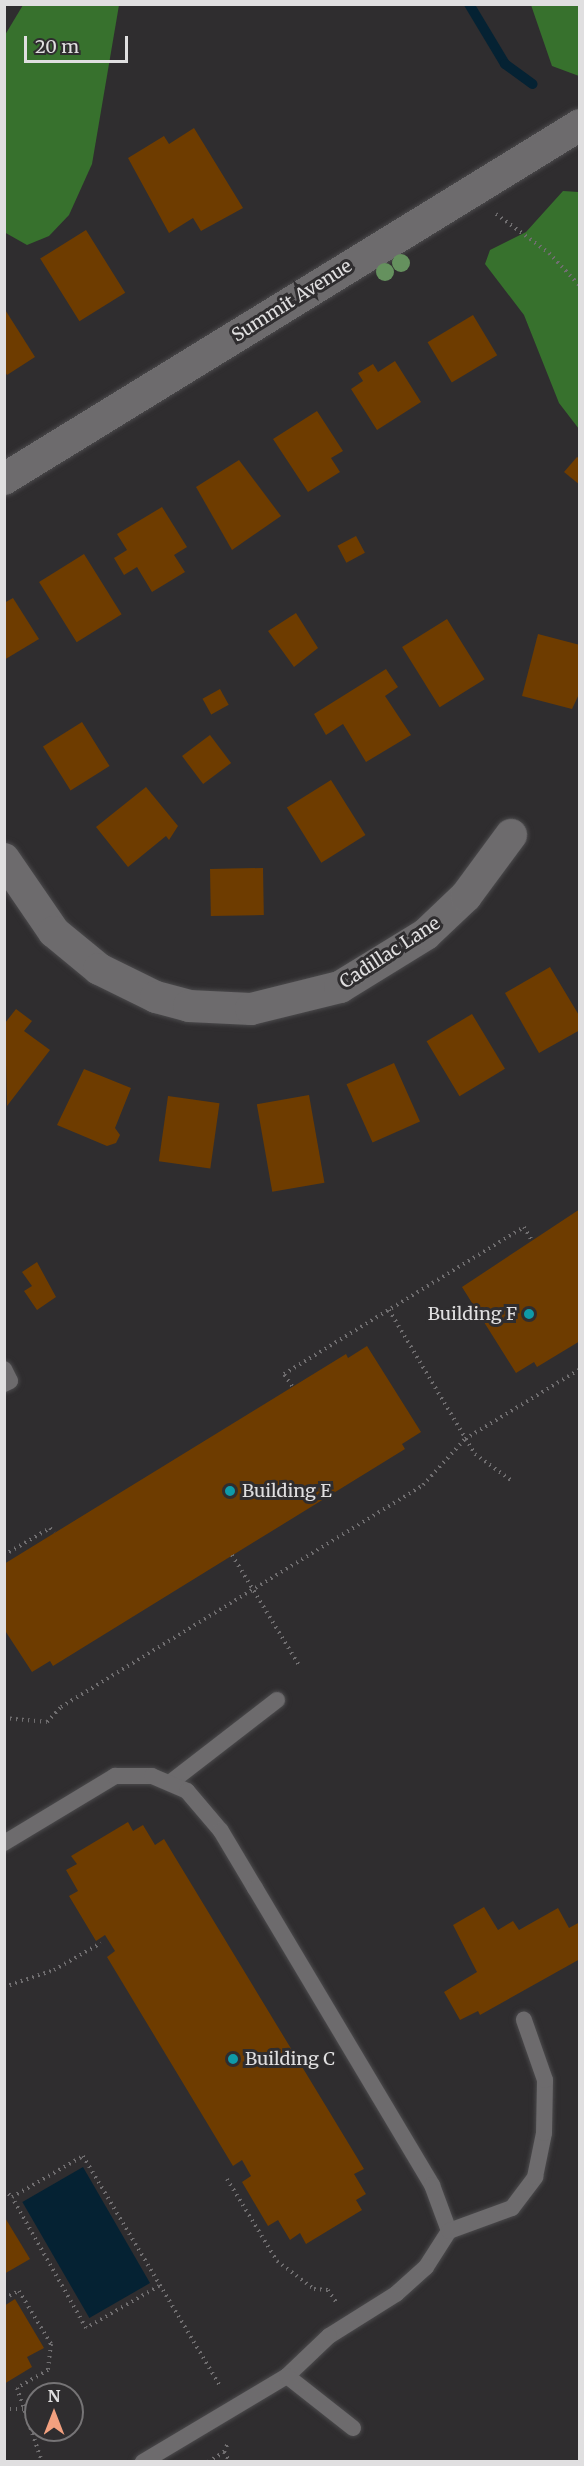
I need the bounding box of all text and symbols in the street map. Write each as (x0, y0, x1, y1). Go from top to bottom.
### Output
scale bar (27, 24, 130, 62)
text: 20 m (35, 35, 79, 58)
street label: Summit Avenue (228, 255, 356, 347)
street label: Cadillac Lane (336, 913, 444, 993)
place label: Building F (428, 1303, 517, 1325)
marker: Building F (522, 1307, 536, 1321)
place label: Building E (242, 1480, 332, 1502)
marker: Building E (223, 1484, 237, 1498)
place label: Building C (245, 2048, 335, 2070)
marker: Building C (226, 2052, 240, 2066)
north arrow (24, 2382, 84, 2442)
text: N (48, 2386, 60, 2406)

